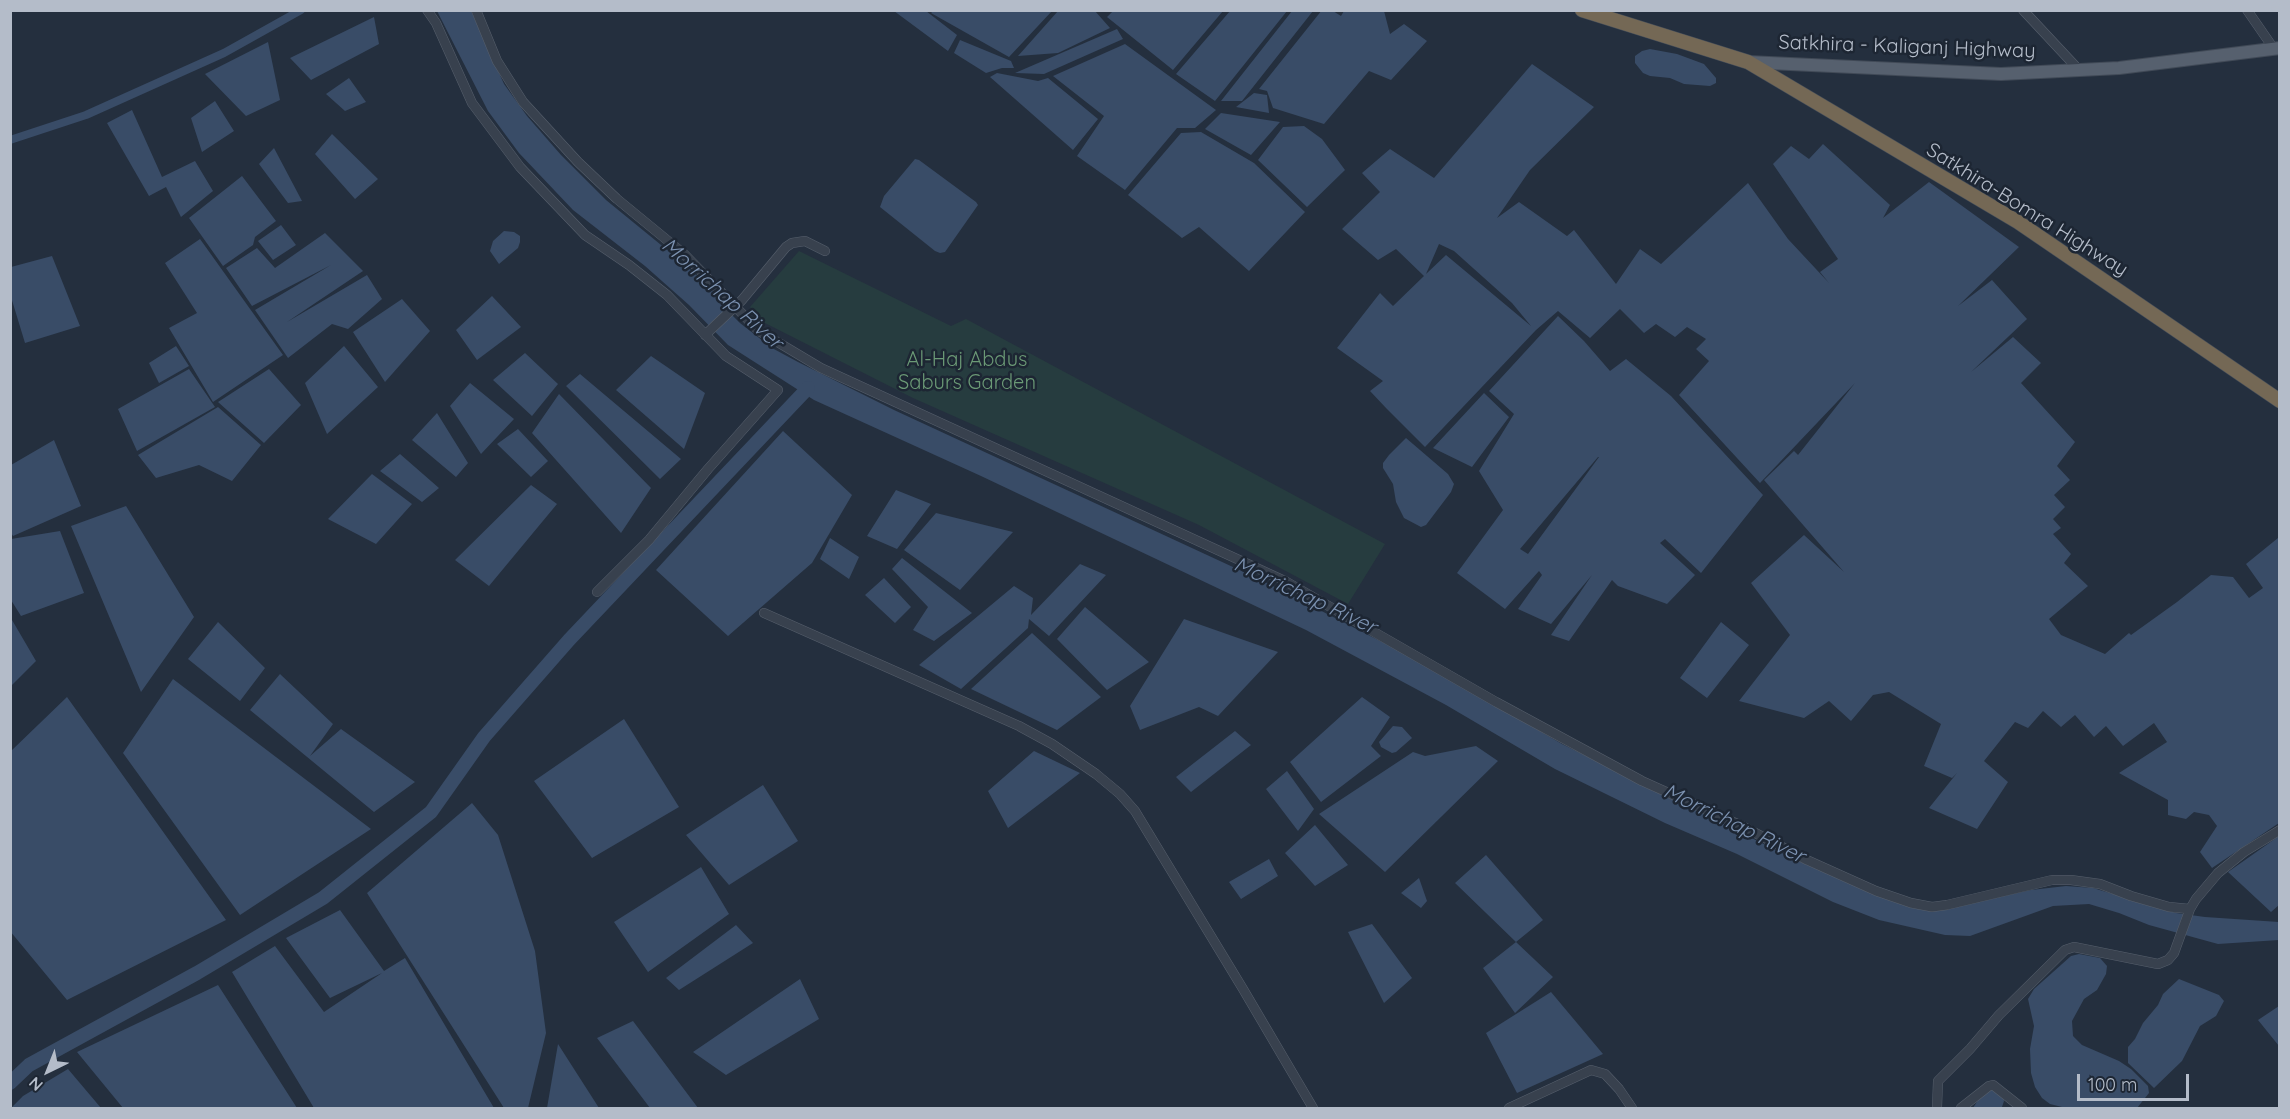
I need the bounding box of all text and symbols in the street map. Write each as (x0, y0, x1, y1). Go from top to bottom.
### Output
street label: Satkhira - Kaliganj Highway (1778, 31, 2036, 63)
street label: Satkhira-Bomra Highway (1922, 138, 2132, 282)
water label: Morrichap River (656, 233, 788, 355)
park label: Al-Haj Abdus Saburs Garden (898, 348, 1036, 395)
water label: Morrichap River (1230, 552, 1380, 640)
water label: Morrichap River (1659, 779, 1809, 869)
north arrow (18, 1041, 78, 1101)
scale bar (2080, 1062, 2192, 1100)
text: N (25, 1073, 47, 1095)
text: 100 m (2088, 1073, 2137, 1096)

